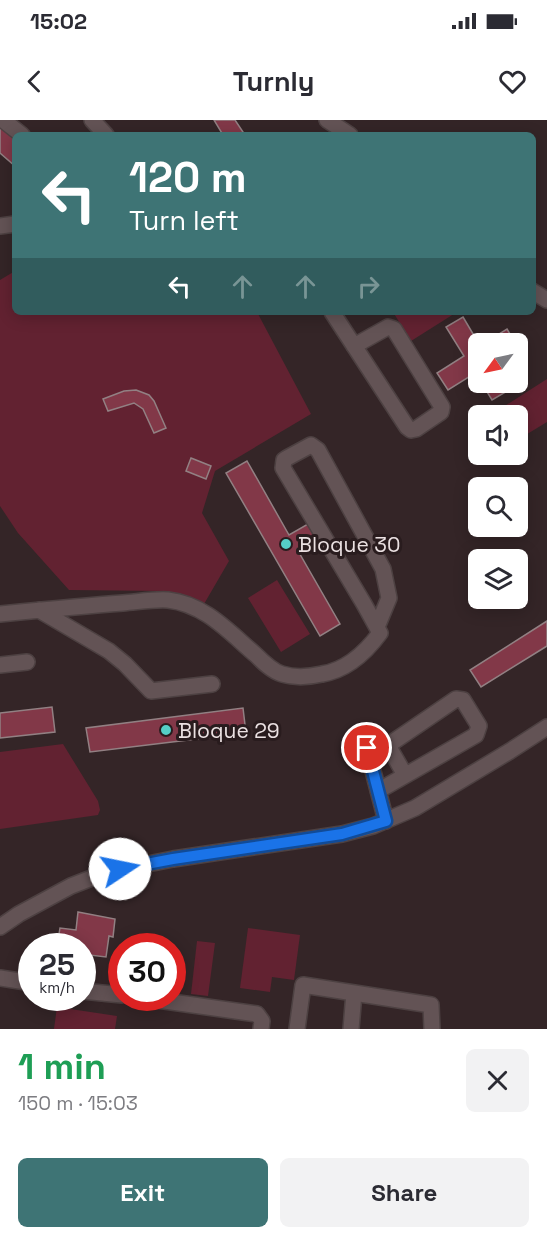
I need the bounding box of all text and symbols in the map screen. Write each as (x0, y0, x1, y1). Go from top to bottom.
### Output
text: 15:02 (30, 7, 87, 35)
text: Turnly (233, 64, 314, 99)
icon: back (18, 65, 51, 98)
icon: heart (496, 65, 529, 98)
text: 120 m (129, 151, 247, 204)
icon: left (30, 156, 108, 234)
text: Turn left (129, 203, 239, 238)
icon: left (163, 270, 196, 303)
icon: ahead (226, 270, 259, 303)
icon: ahead (289, 270, 322, 303)
icon: right (352, 270, 385, 303)
north arrow (468, 333, 528, 393)
map controls (468, 333, 528, 609)
button: sound (468, 405, 528, 465)
button: search (468, 477, 528, 537)
place label: Bloque 30 (298, 531, 400, 558)
marker: Bloque 30 (279, 537, 293, 551)
button: layers (468, 549, 528, 609)
place label: Bloque 29 (178, 717, 280, 744)
pin (341, 722, 392, 773)
marker: Bloque 29 (159, 723, 173, 737)
icon: arrive (350, 731, 383, 764)
position arrow (88, 837, 152, 901)
speed limit sign: 30 (108, 933, 186, 1011)
text: 25 (39, 945, 75, 984)
text: km/h (39, 978, 75, 997)
text: 1 min (18, 1044, 106, 1090)
button: close (466, 1049, 529, 1112)
text: 150 m · 15:03 (18, 1090, 138, 1116)
button: Exit (18, 1158, 268, 1227)
button: Share (280, 1158, 529, 1227)

